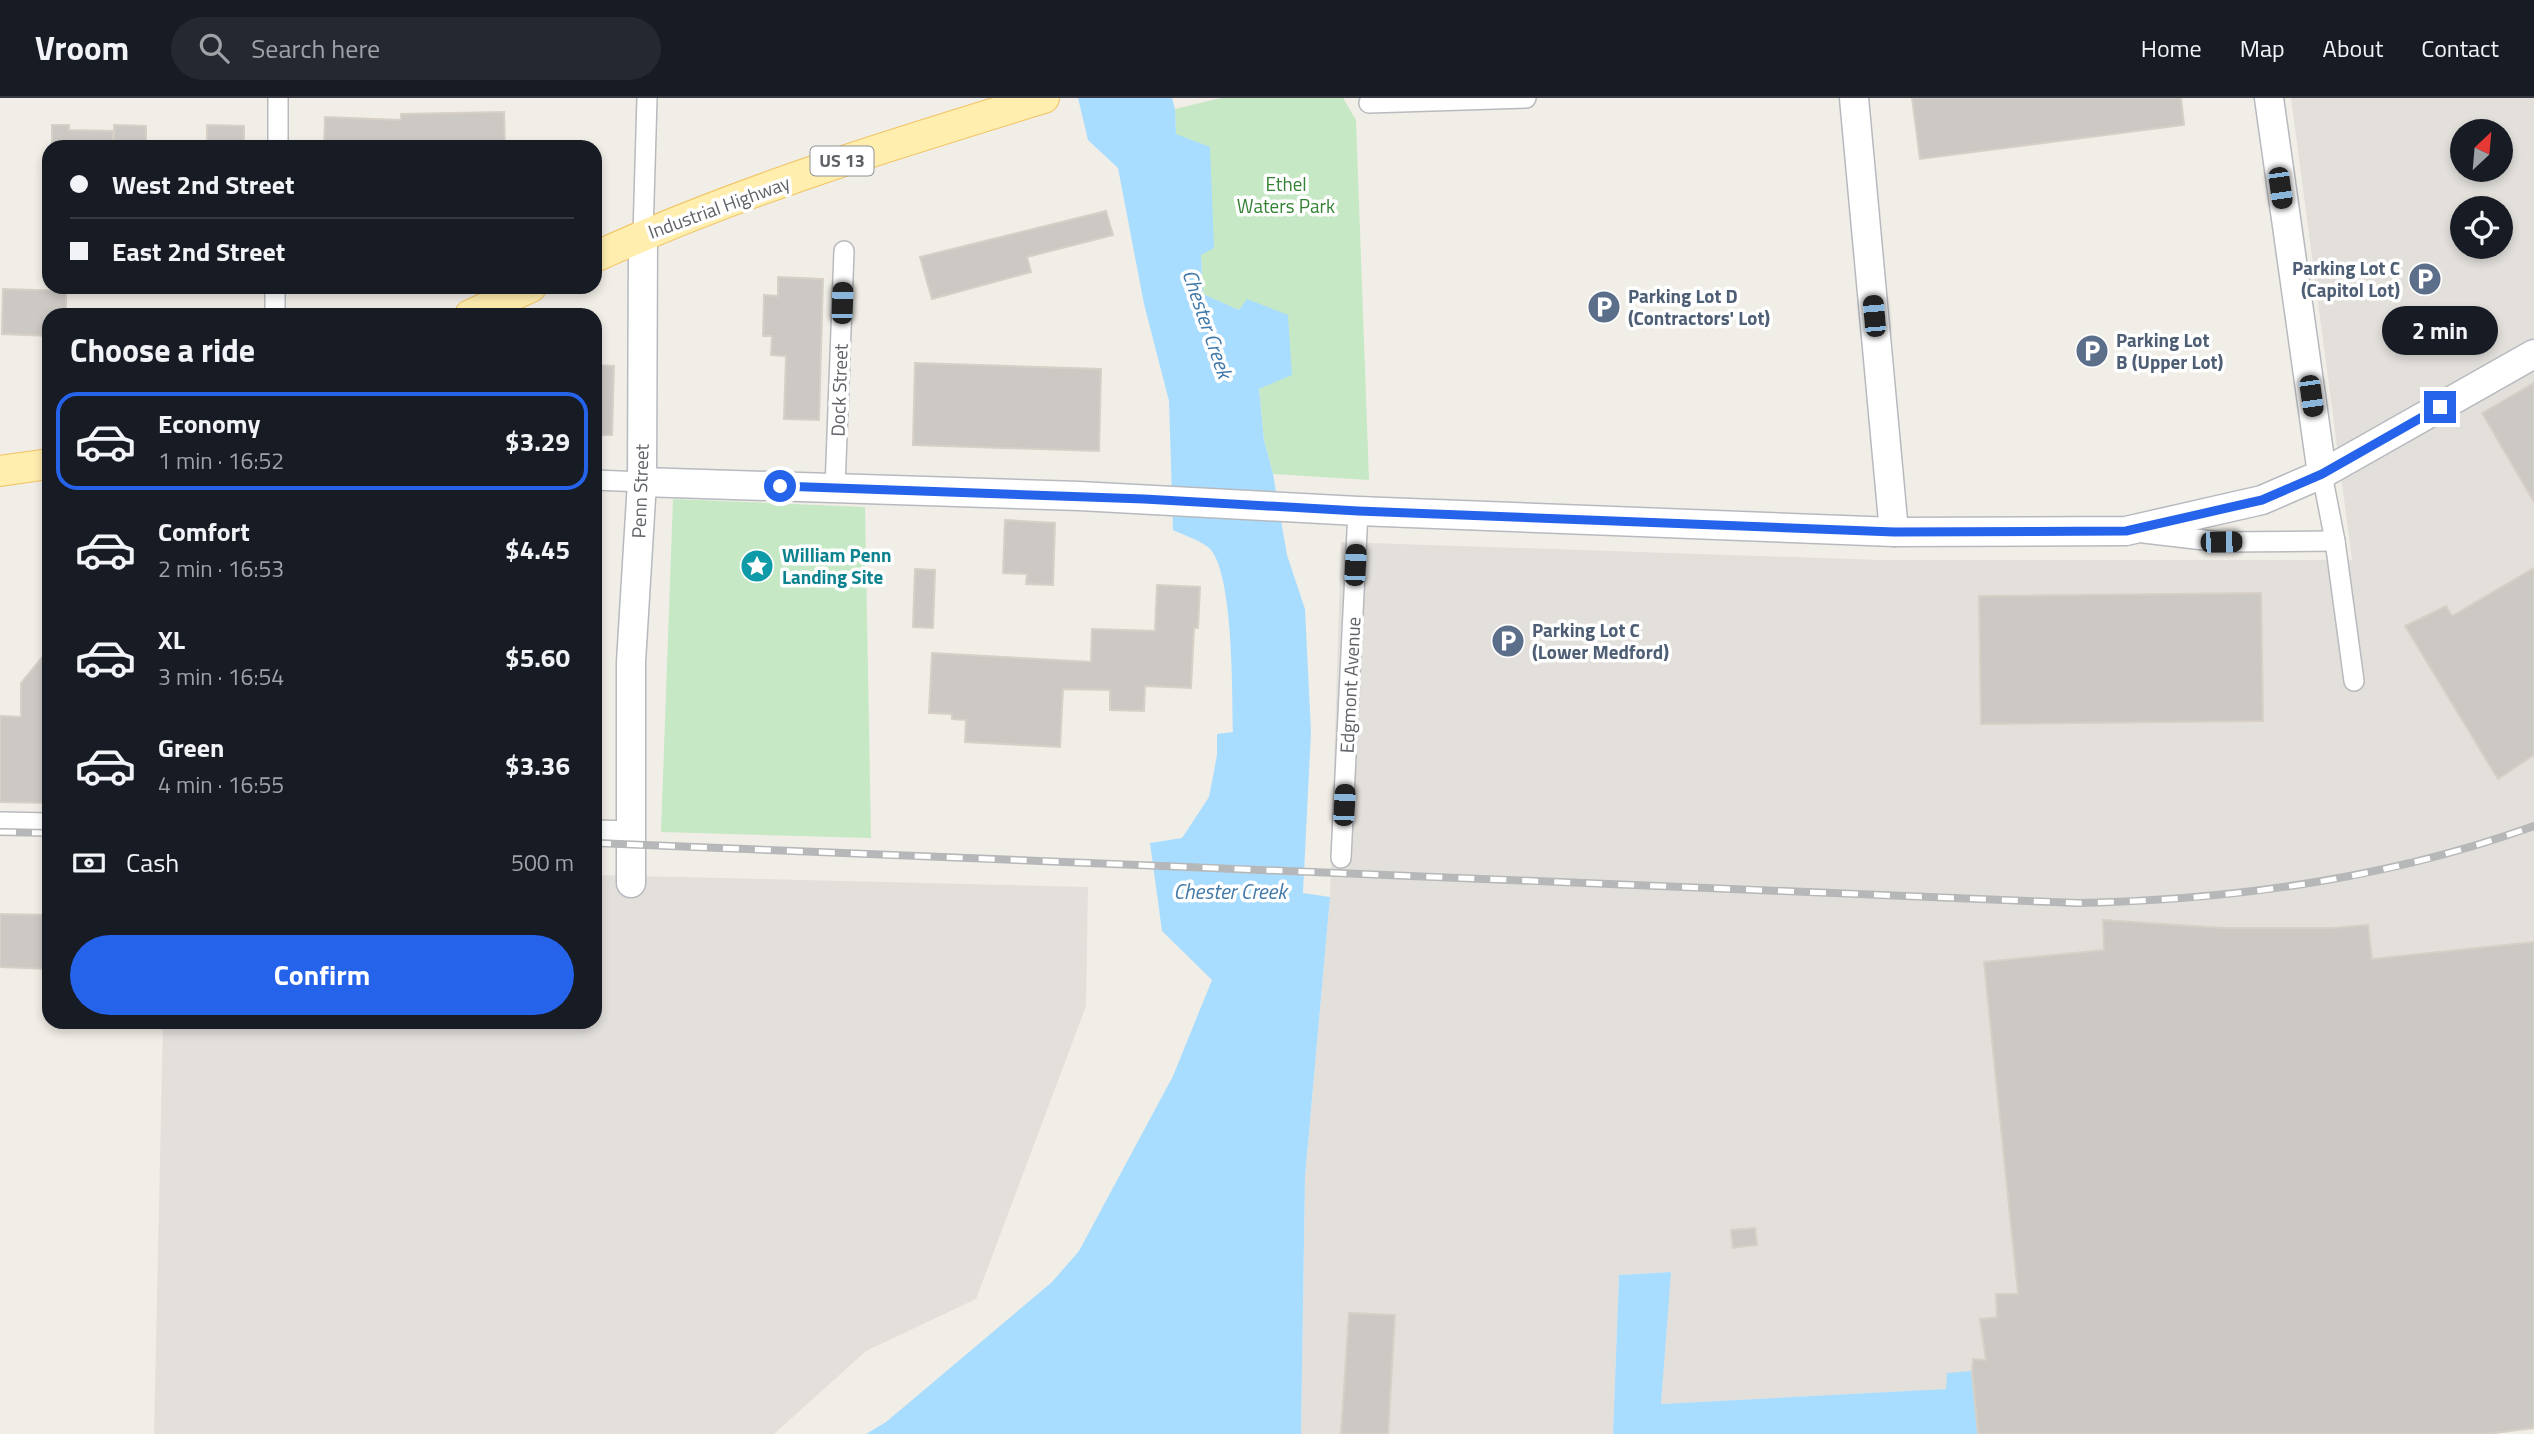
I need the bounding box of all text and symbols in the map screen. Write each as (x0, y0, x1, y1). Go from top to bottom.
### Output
search box (171, 17, 661, 80)
text: Vroom (35, 23, 129, 73)
icon: search (195, 29, 233, 67)
text: Search here (251, 29, 380, 68)
text: Home (2141, 30, 2202, 66)
text: Map (2240, 30, 2285, 66)
text: About (2323, 30, 2383, 66)
text: Contact (2421, 30, 2499, 66)
north arrow (2450, 119, 2513, 182)
map controls (2450, 119, 2513, 259)
road number: US 13 (810, 146, 874, 176)
text: West 2nd Street (112, 165, 294, 204)
car (2267, 166, 2294, 210)
street label: Industrial Highway (644, 167, 794, 246)
park label: Ethel Waters Park (1237, 169, 1335, 220)
button: locate (2450, 196, 2513, 259)
text: East 2nd Street (112, 232, 285, 271)
place label: Parking Lot C (Capitol Lot) (2292, 253, 2400, 304)
parking icon: Parking Lot C (Capitol Lot) (2406, 260, 2444, 298)
water label: Chester Creek (1174, 265, 1242, 385)
place label: Parking Lot D (Contractors' Lot) (1628, 281, 1770, 332)
car (831, 282, 854, 324)
parking icon: Parking Lot D (Contractors' Lot) (1585, 288, 1623, 326)
car (1862, 294, 1887, 338)
callout: 2 min (2382, 306, 2498, 354)
text: 2 min (2412, 313, 2468, 348)
place label: Parking Lot B (Upper Lot) (2116, 325, 2224, 376)
text: Choose a ride (70, 326, 255, 374)
parking icon: Parking Lot B (Upper Lot) (2073, 332, 2111, 370)
street label: Dock Street (822, 343, 855, 437)
car (2298, 374, 2325, 418)
route end (2424, 391, 2456, 423)
text: Economy (158, 404, 260, 443)
icon: car (74, 410, 137, 473)
text: $3.29 (505, 422, 570, 461)
text: 1 min · 16:52 (158, 443, 284, 478)
street label: Penn Street (623, 443, 656, 539)
route start (764, 470, 796, 502)
text: Comfort (158, 512, 250, 551)
icon: car (74, 518, 137, 581)
text: $4.45 (505, 530, 570, 569)
car (2200, 531, 2243, 553)
place label: William Penn Landing Site (782, 540, 891, 591)
car (1344, 543, 1367, 587)
place icon: William Penn Landing Site (738, 547, 776, 585)
text: 2 min · 16:53 (158, 551, 284, 586)
place label: Parking Lot C (Lower Medford) (1532, 615, 1669, 666)
street label: Edgmont Avenue (1331, 616, 1368, 754)
text: XL (158, 620, 185, 659)
parking icon: Parking Lot C (Lower Medford) (1489, 622, 1527, 660)
icon: car (74, 626, 137, 689)
text: $5.60 (505, 638, 570, 677)
text: 3 min · 16:54 (158, 659, 284, 694)
text: Green (158, 728, 224, 767)
icon: car (74, 734, 137, 797)
text: $3.36 (505, 746, 570, 785)
text: 4 min · 16:55 (158, 767, 284, 802)
car (1333, 783, 1356, 827)
text: Cash (126, 843, 179, 882)
icon: cash (70, 844, 108, 882)
text: 500 m (511, 845, 574, 880)
water label: Chester Creek (1173, 875, 1289, 907)
button: Confirm (70, 935, 574, 1015)

